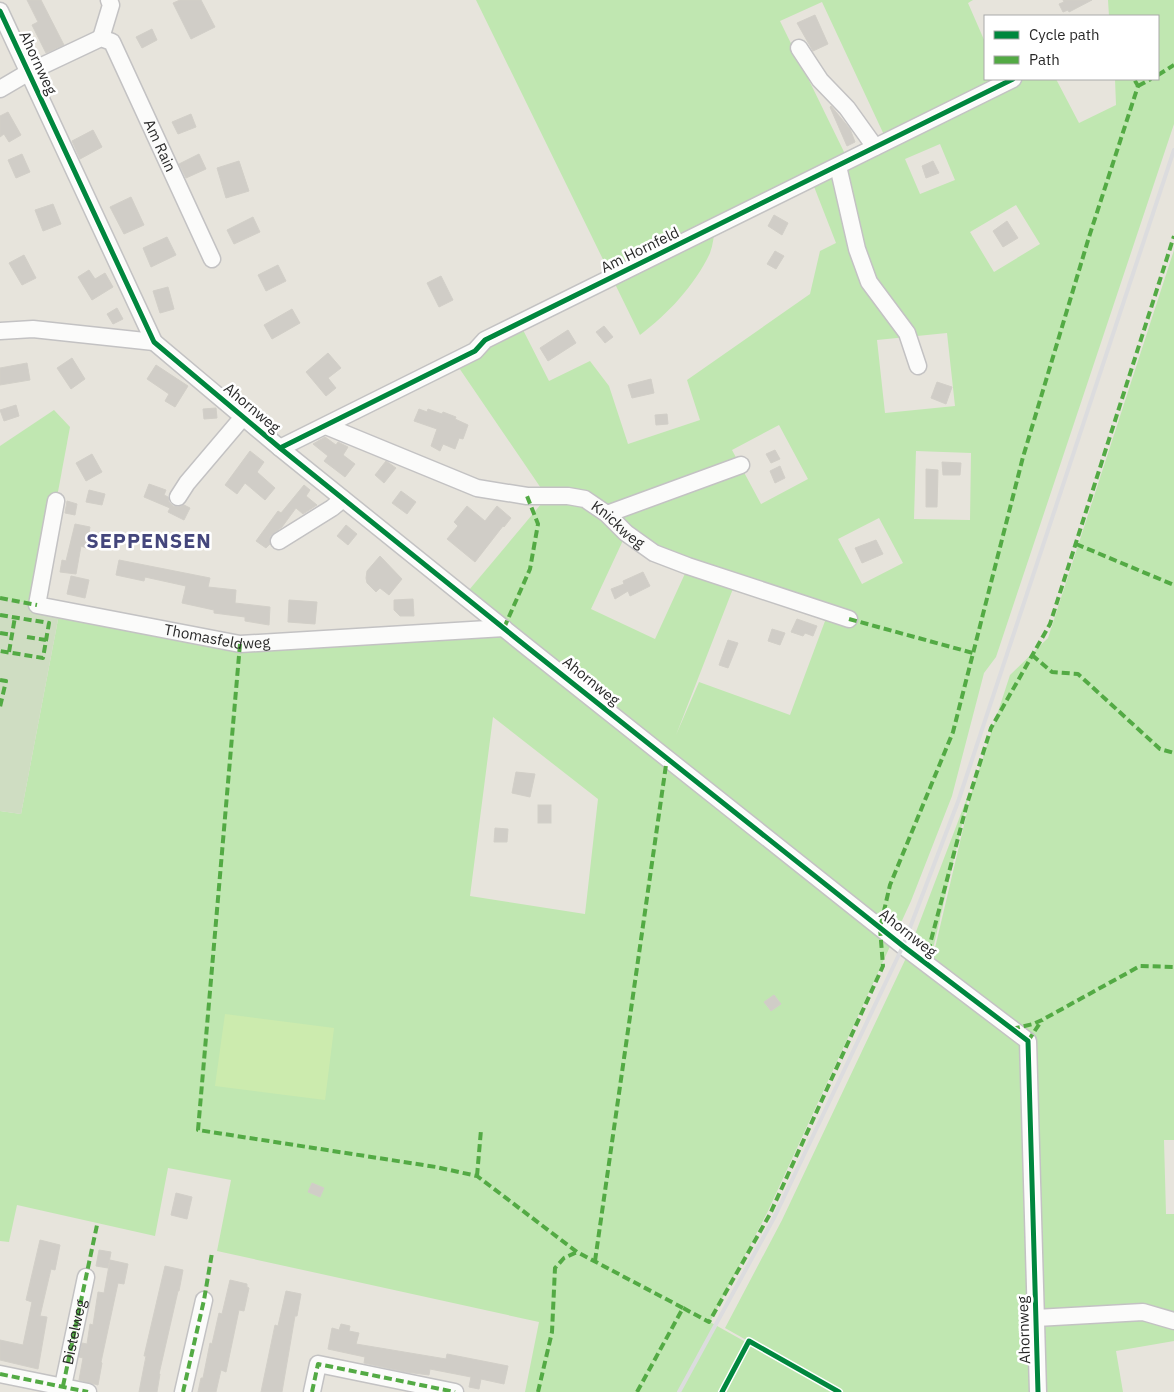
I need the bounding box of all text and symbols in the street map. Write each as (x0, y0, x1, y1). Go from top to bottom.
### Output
legend (984, 15, 1159, 80)
text: Cycle path (1029, 25, 1100, 44)
street label: Ahornweg (15, 28, 61, 98)
text: Path (1029, 50, 1060, 69)
street label: Am Rain (140, 116, 181, 175)
street label: Am Hornfeld (597, 222, 682, 277)
street label: Ahornweg (220, 378, 285, 437)
street label: Knickweg (588, 496, 649, 552)
district label: SEPPENSEN (86, 527, 212, 554)
street label: Thomasfeldweg (163, 620, 271, 653)
street label: Ahornweg (559, 652, 624, 709)
street label: Ahornweg (876, 904, 941, 961)
street label: Ahornweg (1013, 1296, 1034, 1364)
street label: Distelweg (58, 1298, 90, 1366)

